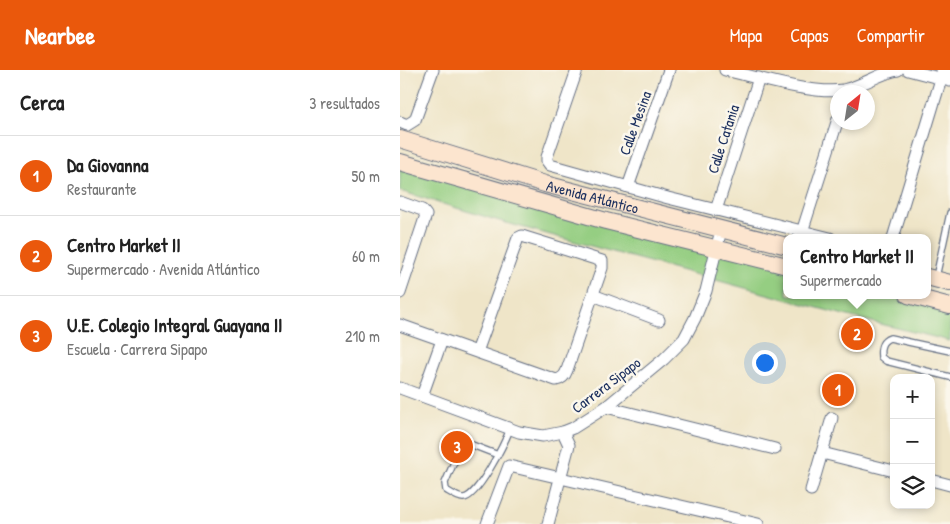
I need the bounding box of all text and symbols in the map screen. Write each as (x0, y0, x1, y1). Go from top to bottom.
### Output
text: Nearbee (25, 19, 95, 51)
text: Mapa (730, 23, 762, 48)
text: Capas (790, 23, 829, 48)
text: Compartir (857, 23, 925, 48)
north arrow (830, 85, 875, 130)
text: Cerca (20, 88, 64, 117)
street label: Calle Mesina (614, 88, 656, 158)
text: 3 resultados (309, 92, 380, 114)
street label: Calle Catania (702, 102, 744, 176)
text: Da Giovanna (67, 152, 149, 178)
text: 1 (33, 165, 39, 187)
text: 50 m (352, 165, 380, 187)
street label: Avenida Atlántico (544, 174, 641, 218)
text: Restaurante (67, 178, 137, 200)
text: Centro Market II (67, 232, 181, 258)
popup (783, 234, 931, 299)
text: Centro Market II (800, 243, 914, 269)
text: 2 (32, 245, 40, 267)
text: 60 m (352, 245, 380, 267)
text: Supermercado · Avenida Atlántico (67, 258, 260, 280)
text: Supermercado (800, 269, 882, 291)
text: U.E. Colegio Integral Guayana II (67, 312, 283, 338)
pin: 2 (841, 315, 873, 353)
text: 3 (32, 325, 40, 347)
text: 210 m (345, 325, 380, 347)
text: Escuela · Carrera Sipapo (67, 338, 207, 360)
your location (752, 350, 778, 376)
street label: Carrera Sipapo (567, 352, 645, 418)
pin: 1 (822, 371, 854, 409)
map controls (890, 374, 935, 509)
button: + (890, 374, 935, 419)
button: − (890, 419, 935, 464)
pin: 3 (441, 428, 473, 466)
button: layers (890, 464, 935, 509)

